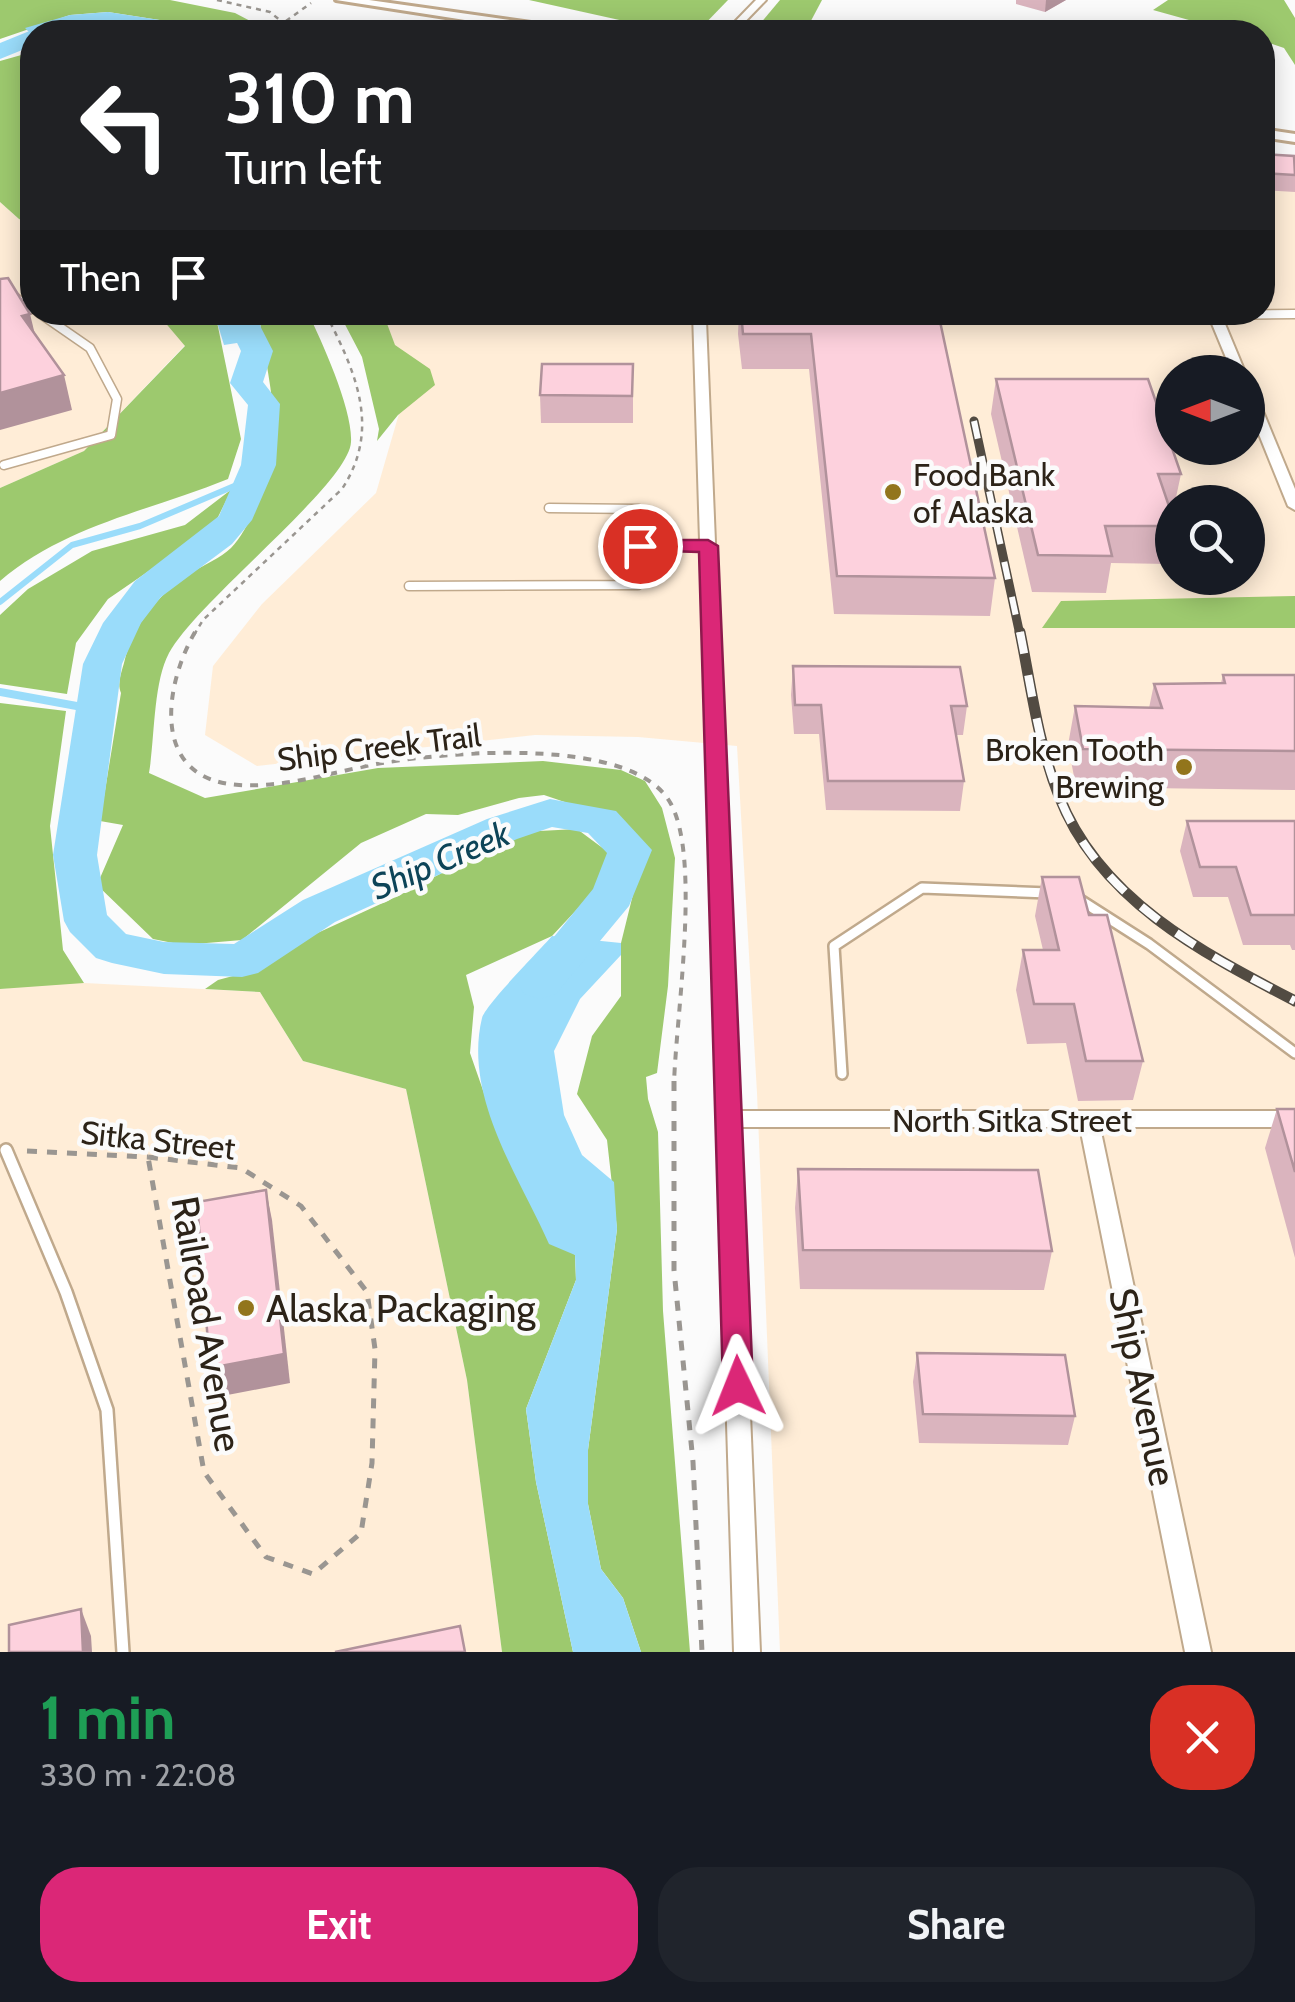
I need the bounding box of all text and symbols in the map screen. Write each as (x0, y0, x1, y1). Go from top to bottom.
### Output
text: 310 m (225, 55, 415, 141)
icon: left (60, 60, 190, 190)
text: Turn left (225, 141, 382, 195)
icon: arrive (161, 250, 216, 305)
text: Then (60, 254, 141, 301)
north arrow (1155, 355, 1265, 465)
map controls (1155, 355, 1265, 595)
place label: Food Bank of Alaska (913, 455, 1056, 531)
marker: Food Bank of Alaska (882, 481, 904, 503)
button: search (1155, 485, 1265, 595)
pin (598, 504, 683, 589)
icon: arrive (613, 519, 668, 574)
street label: Ship Creek Trail (275, 715, 484, 779)
place label: Broken Tooth Brewing (985, 730, 1165, 806)
marker: Broken Tooth Brewing (1173, 756, 1195, 778)
water label: Ship Creek (364, 811, 517, 908)
street label: North Sitka Street (892, 1101, 1132, 1140)
street label: Sitka Street (79, 1113, 237, 1168)
street label: Railroad Avenue (161, 1192, 253, 1456)
street label: Ship Avenue (1099, 1284, 1187, 1490)
place label: Alaska Packaging (266, 1285, 536, 1332)
marker: Alaska Packaging (235, 1297, 257, 1319)
position arrow (686, 1334, 790, 1438)
text: 1 min (40, 1681, 175, 1754)
button: close (1150, 1685, 1255, 1790)
text: 330 m · 22:08 (40, 1755, 236, 1794)
button: Exit (40, 1867, 638, 1982)
button: Share (658, 1867, 1255, 1982)

